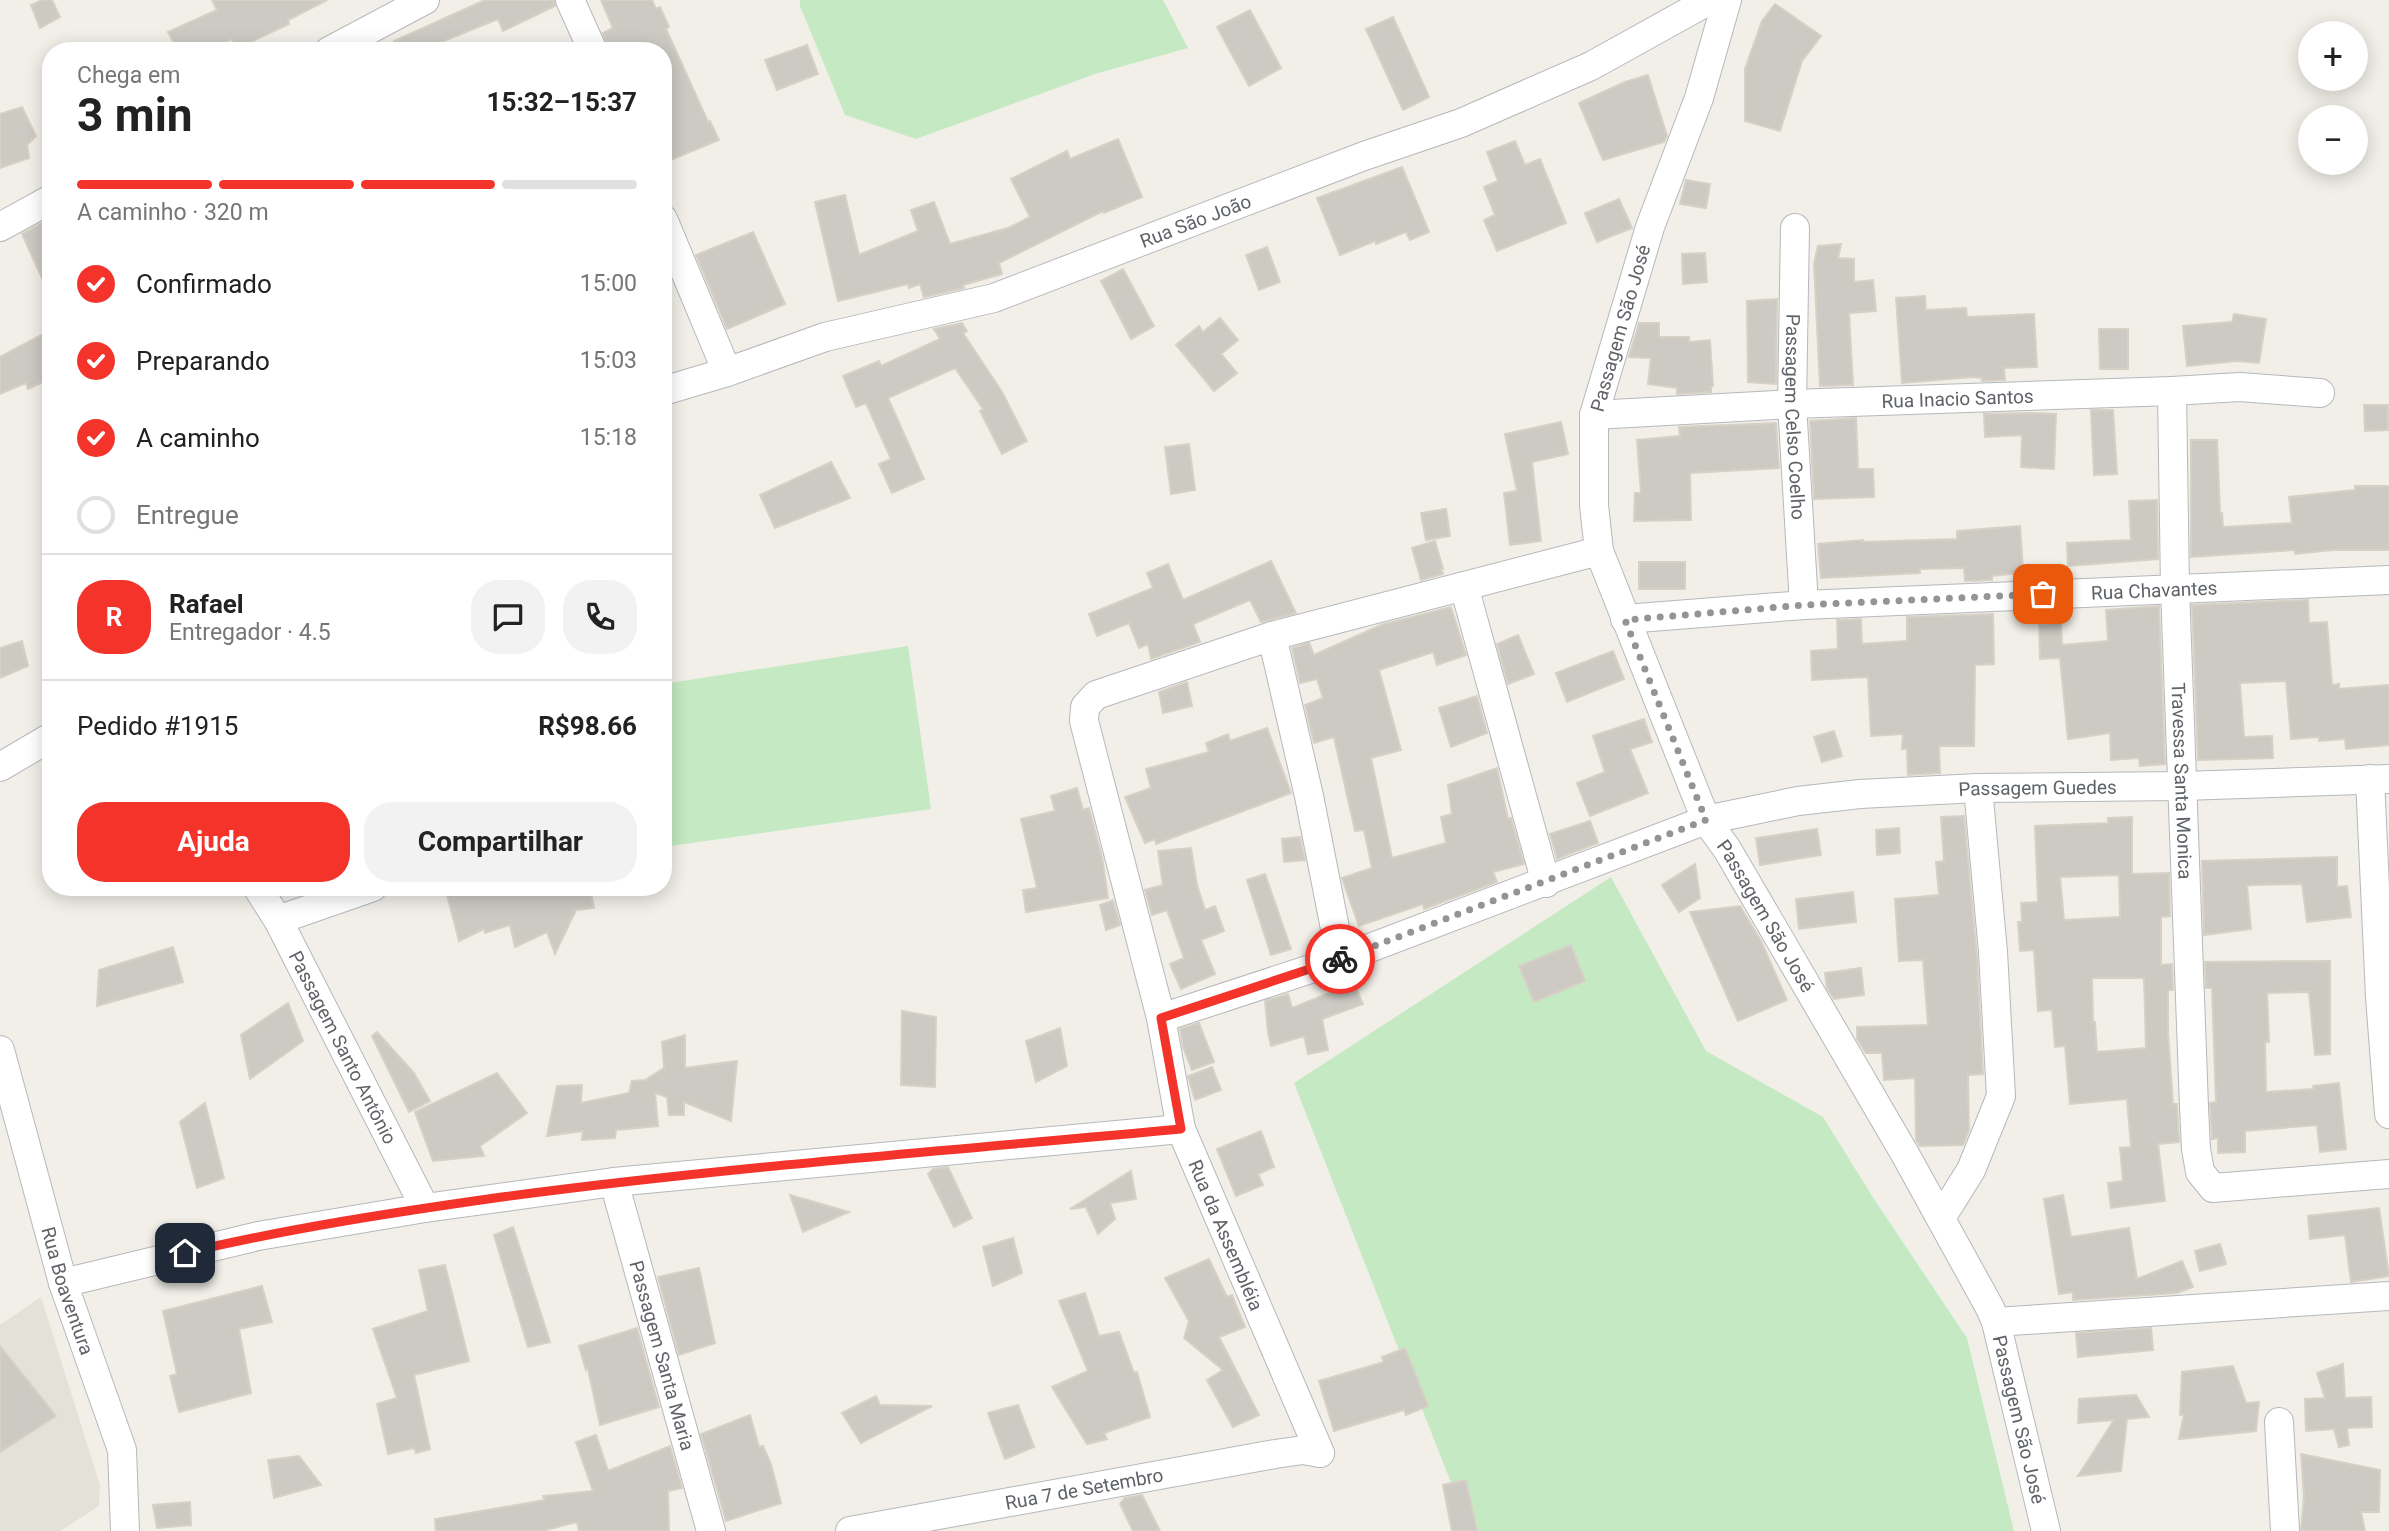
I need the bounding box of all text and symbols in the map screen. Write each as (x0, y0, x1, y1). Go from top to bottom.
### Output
map controls (2298, 21, 2368, 175)
button: + (2298, 21, 2368, 91)
text: Chega em (77, 62, 180, 89)
text: 15:32–15:37 (487, 87, 637, 117)
text: 3 min (77, 88, 193, 142)
button: − (2298, 105, 2368, 175)
street label: Rua São João (1137, 189, 1254, 253)
text: A caminho · 320 m (77, 199, 269, 226)
street label: Passagem São José (1586, 242, 1655, 414)
icon: check (77, 265, 115, 303)
text: Confirmado (136, 269, 272, 299)
text: 15:00 (580, 270, 637, 297)
street label: Passagem Celso Coelho (1780, 314, 1810, 520)
icon: check (77, 342, 115, 380)
text: Preparando (136, 346, 270, 376)
text: 15:03 (580, 347, 637, 374)
street label: Rua Inacio Santos (1881, 385, 2034, 413)
icon: check (77, 419, 115, 457)
text: A caminho (136, 423, 260, 453)
text: 15:18 (580, 424, 637, 451)
text: Entregue (136, 500, 239, 530)
pin (2013, 564, 2073, 624)
icon: bag (2024, 575, 2062, 613)
street label: Rua Chavantes (2091, 576, 2218, 605)
button: chat (471, 580, 545, 654)
button: phone (563, 580, 637, 654)
text: Rafael (169, 589, 244, 619)
text: R (106, 602, 122, 632)
text: Entregador · 4.5 (169, 619, 331, 646)
street label: Travessa Santa Monica (2166, 682, 2197, 880)
text: Pedido #1915 (77, 711, 238, 741)
text: R$98.66 (538, 711, 637, 741)
street label: Passagem Guedes (1958, 776, 2117, 801)
button: Ajuda (77, 802, 350, 882)
button: Compartilhar (364, 802, 637, 882)
street label: Passagem São José (1712, 835, 1819, 996)
courier (1305, 924, 1375, 994)
icon: bike (1321, 940, 1359, 978)
street label: Passagem Santo Antônio (284, 947, 401, 1148)
street label: Rua da Assembléia (1183, 1156, 1268, 1314)
pin (155, 1223, 215, 1283)
street label: Rua Boaventura (36, 1224, 98, 1358)
icon: home (166, 1234, 204, 1272)
street label: Passagem Santa Maria (624, 1258, 699, 1453)
street label: Passagem São José (1988, 1333, 2050, 1506)
street label: Rua 7 de Setembro (1003, 1463, 1165, 1515)

